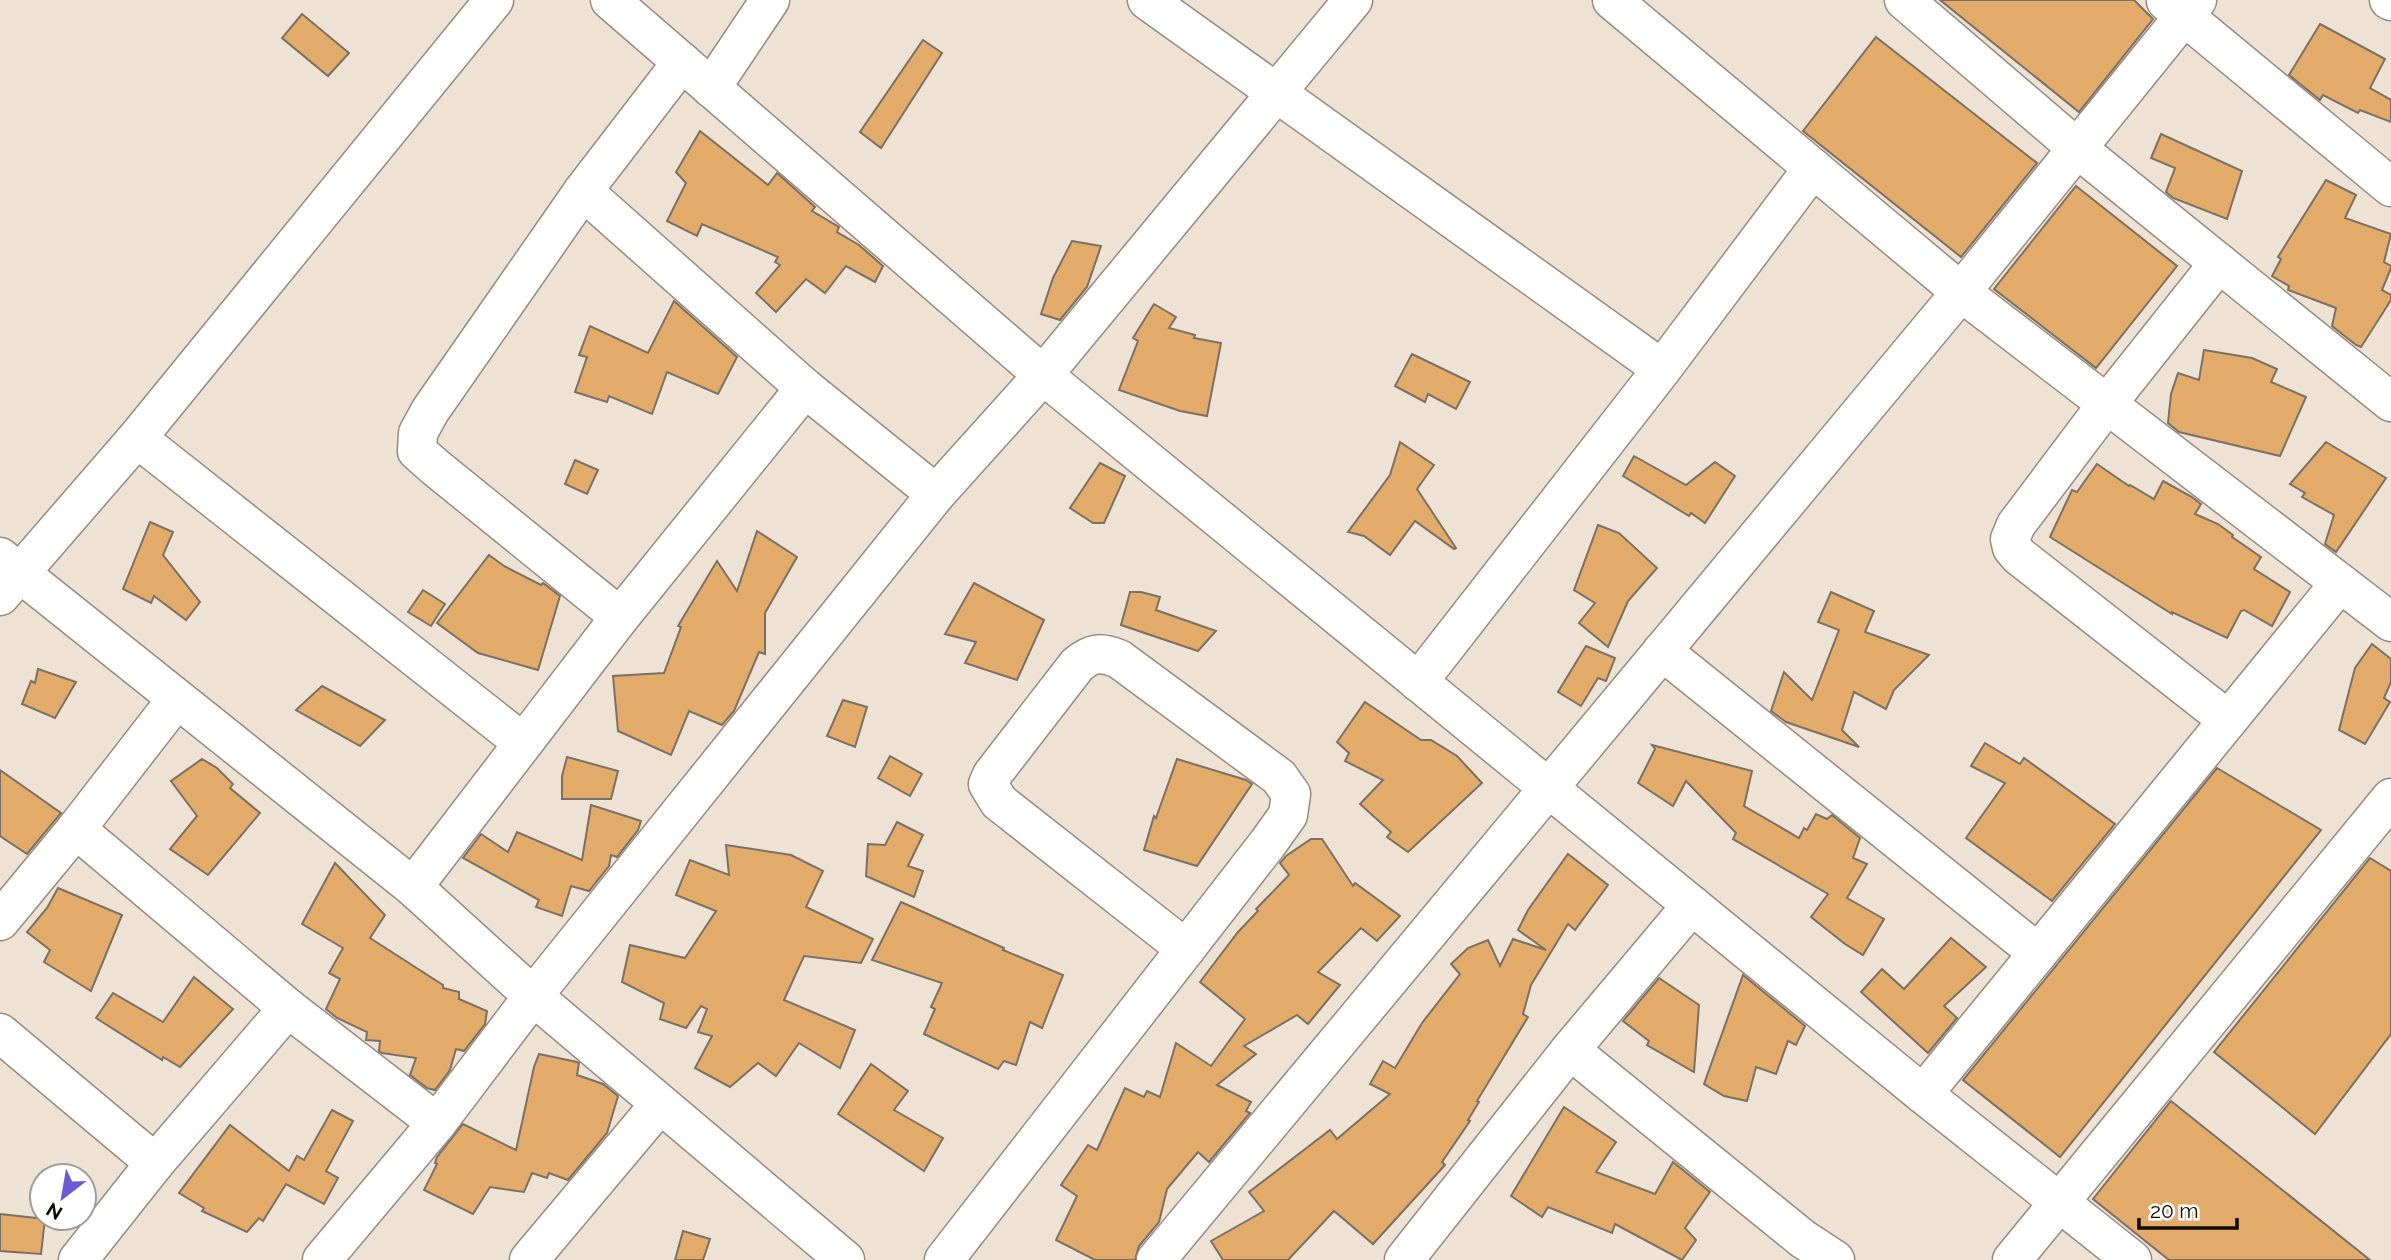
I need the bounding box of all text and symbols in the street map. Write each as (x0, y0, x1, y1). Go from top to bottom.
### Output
north arrow (28, 1162, 98, 1232)
scale bar (2139, 1186, 2237, 1230)
text: N (42, 1198, 66, 1225)
text: 20 m (2150, 1198, 2198, 1223)

